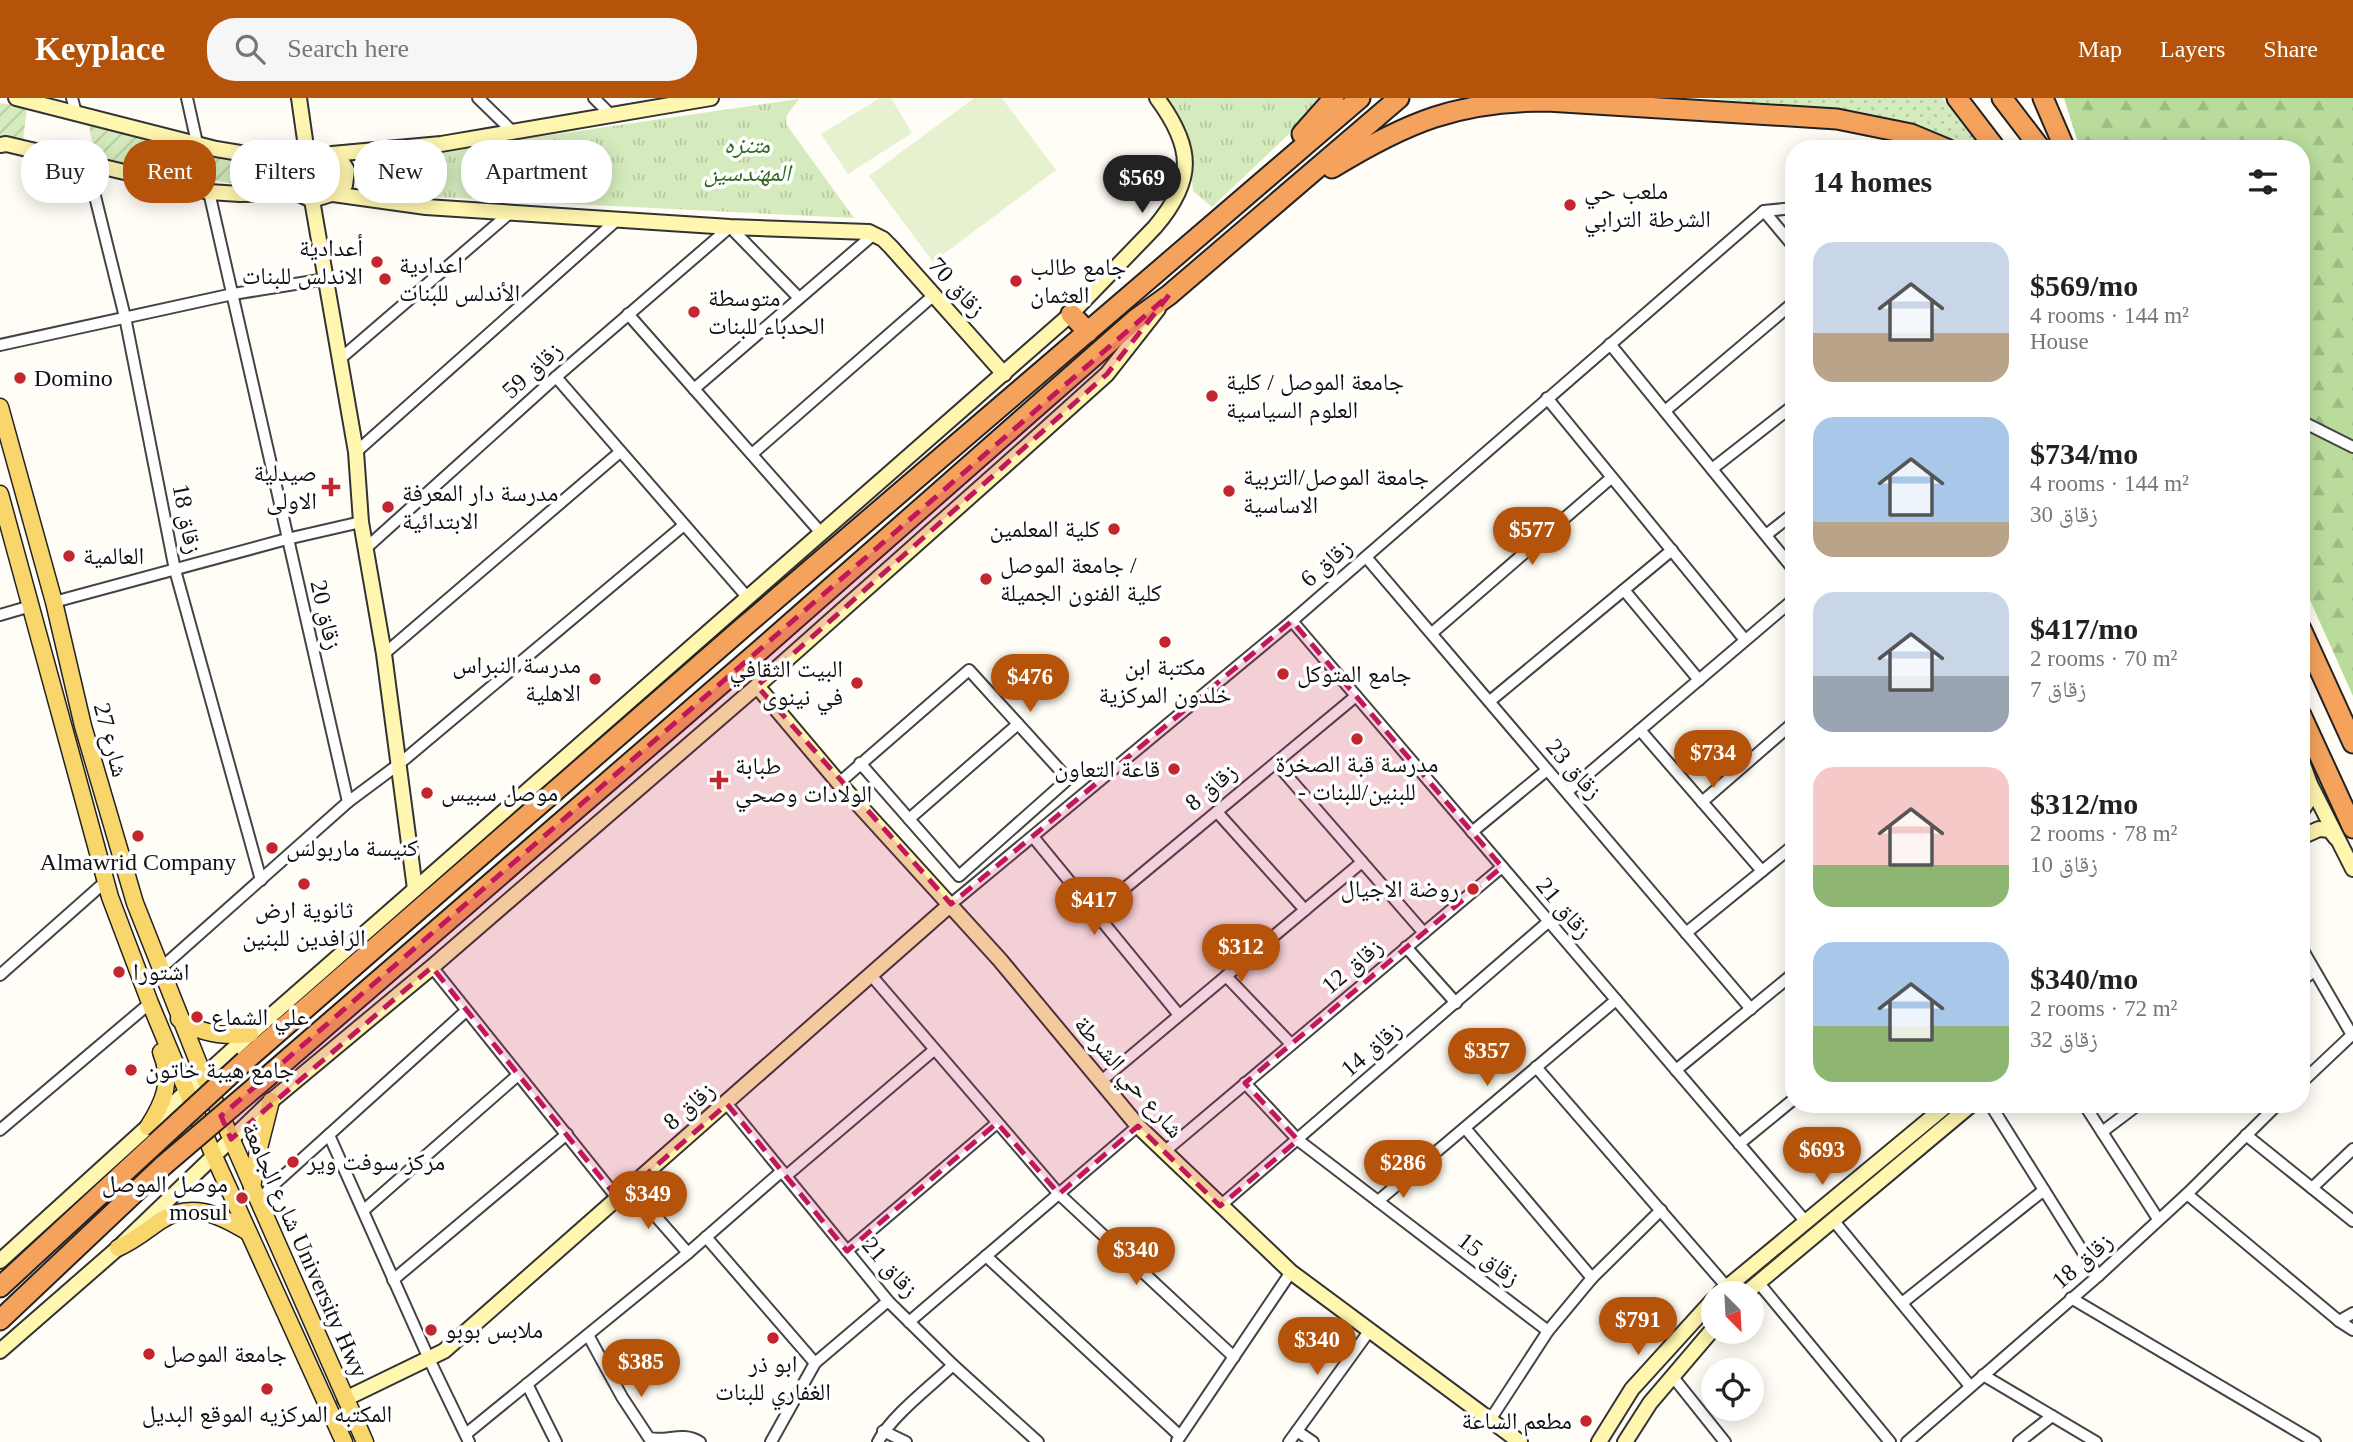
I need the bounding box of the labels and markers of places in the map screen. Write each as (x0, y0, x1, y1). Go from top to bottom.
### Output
pin: $569 (1101, 156, 1183, 215)
place label: ملعب حي الشرطة الترابي (1584, 178, 1711, 238)
marker: ملعب حي الشرطة الترابي (1562, 197, 1578, 213)
place label: أعدادية الاندلس للبنات (242, 234, 363, 290)
place label: اعدادية الأندلس للبنات (399, 252, 520, 307)
marker: أعدادية الاندلس للبنات (369, 254, 385, 270)
place label: جامع طالب العثمان (1030, 254, 1126, 309)
marker: اعدادية الأندلس للبنات (377, 271, 393, 287)
marker: جامع طالب العثمان (1008, 273, 1024, 289)
place label: متوسطة الحدباء للبنات (708, 285, 825, 340)
marker: متوسطة الحدباء للبنات (686, 304, 702, 320)
place label: Domino (34, 365, 113, 391)
place label: جامعة الموصل / كلية العلوم السياسية (1226, 369, 1404, 426)
marker: Domino (12, 370, 28, 386)
marker: جامعة الموصل / كلية العلوم السياسية (1204, 388, 1220, 404)
place label: صيدلية الاولى (254, 460, 317, 515)
place label: جامعة الموصل/التربية الاساسية (1243, 464, 1429, 518)
marker: صيدلية الاولى (323, 479, 339, 495)
place label: مدرسة دار المعرفة الابتدائية (402, 480, 558, 535)
marker: جامعة الموصل/التربية الاساسية (1221, 483, 1237, 499)
marker: مدرسة دار المعرفة الابتدائية (380, 499, 396, 515)
pin: $577 (1491, 508, 1573, 567)
place label: كلية المعلمين (990, 516, 1100, 543)
marker: كلية المعلمين (1106, 521, 1122, 537)
place label: العالمية (83, 543, 144, 569)
marker: العالمية (61, 548, 77, 564)
place label: جامعة الموصل / كلية الفنون الجميلة (1000, 552, 1162, 607)
marker: جامعة الموصل / كلية الفنون الجميلة (978, 571, 994, 587)
marker: مكتبة ابن خلدون المركزية (1157, 634, 1173, 650)
place label: مدرسة النبراس الاهلية (452, 652, 581, 706)
pin: $476 (989, 654, 1071, 714)
place label: مكتبة ابن خلدون المركزية (1099, 654, 1231, 709)
place label: البيت الثقافي في نينوى (730, 656, 843, 716)
place label: جامع المتوكل (1297, 661, 1411, 689)
marker: جامع المتوكل (1275, 666, 1291, 682)
marker: مدرسة النبراس الاهلية (587, 671, 603, 687)
marker: البيت الثقافي في نينوى (849, 675, 865, 691)
pin: $734 (1672, 730, 1754, 790)
marker: مدرسة قبة الصخرة - للبنين/للبنات (1349, 731, 1365, 747)
place label: مدرسة قبة الصخرة - للبنين/للبنات (1275, 751, 1439, 806)
place label: طبابة الولادات وصحي (735, 753, 872, 813)
place label: قاعة التعاون (1054, 756, 1160, 783)
marker: قاعة التعاون (1166, 761, 1182, 777)
marker: طبابة الولادات وصحي (709, 770, 729, 790)
place label: موصل سبيس (441, 780, 558, 807)
marker: موصل سبيس (419, 785, 435, 801)
marker: Almawrid Company (130, 828, 146, 844)
place label: كنيسة ماربولس (286, 835, 418, 862)
marker: كنيسة ماربولس (264, 840, 280, 856)
place label: Almawrid Company (40, 849, 236, 875)
marker: ثانوية ارض الرافدين للبنين (296, 876, 312, 892)
place label: روضة الاجيال (1340, 876, 1459, 903)
pin: $417 (1053, 878, 1135, 937)
marker: روضة الاجيال (1465, 881, 1481, 897)
place label: ثانوية ارض الرافدين للبنين (242, 897, 366, 952)
pin: $312 (1200, 924, 1282, 984)
place label: اشتورا (133, 959, 189, 985)
marker: اشتورا (111, 964, 127, 980)
place label: علي الشماع (211, 1004, 309, 1036)
marker: علي الشماع (189, 1009, 205, 1025)
pin: $357 (1446, 1028, 1528, 1088)
place label: جامع هيبة خاتون (145, 1057, 294, 1085)
marker: جامع هيبة خاتون (123, 1062, 139, 1078)
pin: $693 (1781, 1128, 1863, 1187)
pin: $286 (1362, 1140, 1444, 1200)
place label: مركز سوفت وير (306, 1149, 445, 1175)
marker: مركز سوفت وير (285, 1154, 301, 1170)
place label: موصل الموصل mosul (102, 1171, 228, 1225)
pin: $349 (607, 1172, 689, 1231)
marker: موصل الموصل mosul (234, 1190, 250, 1206)
pin: $340 (1095, 1228, 1177, 1287)
pin: $791 (1597, 1298, 1679, 1357)
place label: ملابس بوبو (445, 1317, 543, 1344)
pin: $340 (1276, 1318, 1358, 1377)
marker: ملابس بوبو (423, 1322, 439, 1338)
marker: ابو ذر الغفاري للبنات (765, 1330, 781, 1346)
pin: $385 (600, 1340, 682, 1399)
place label: جامعة الموصل (163, 1341, 287, 1368)
marker: جامعة الموصل (141, 1346, 157, 1362)
place label: ابو ذر الغفاري للبنات (715, 1351, 831, 1411)
marker: المكتبه المركزيه الموقع البديل (259, 1381, 275, 1397)
place label: المكتبه المركزيه الموقع البديل (142, 1401, 392, 1429)
place label: مطعم الساعة (1462, 1408, 1572, 1437)
marker: مطعم الساعة (1578, 1413, 1594, 1429)

